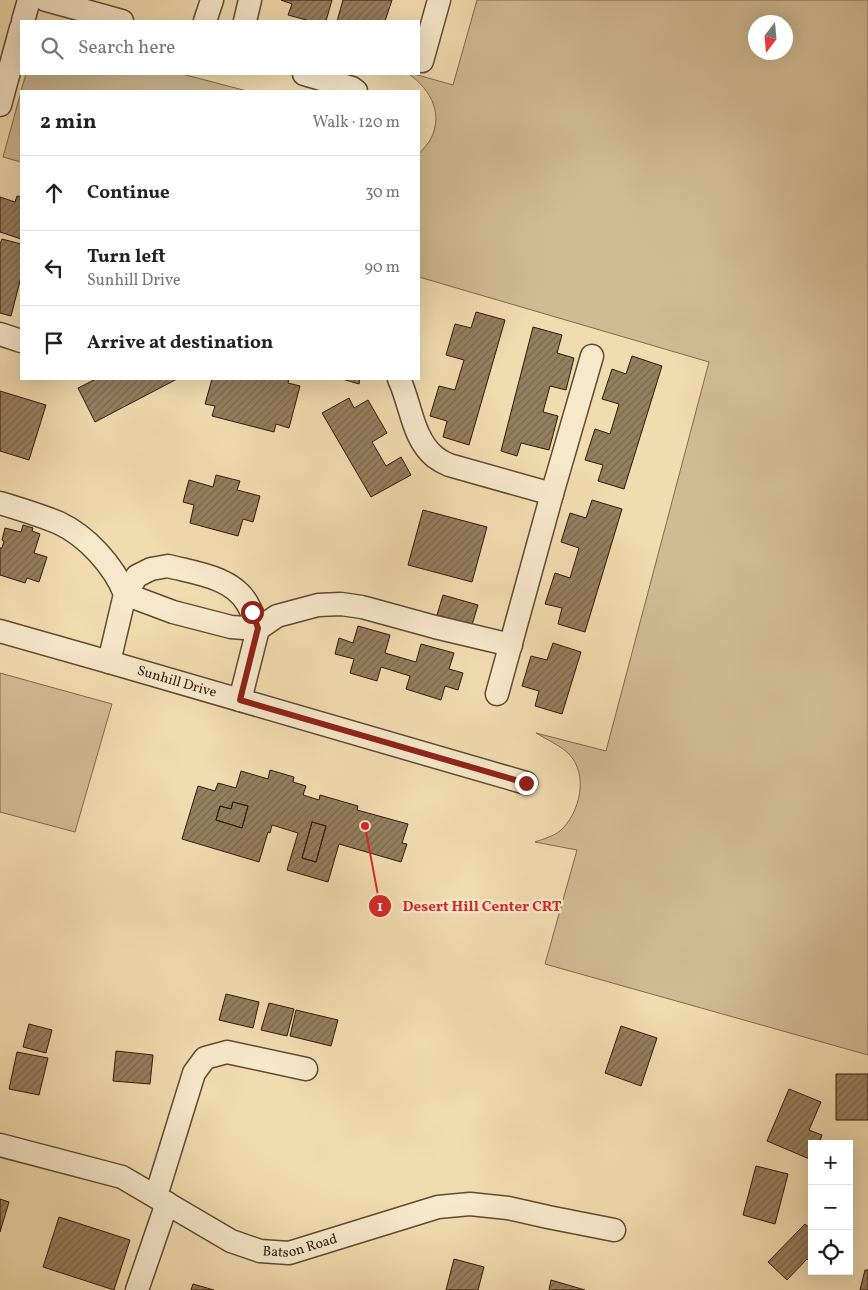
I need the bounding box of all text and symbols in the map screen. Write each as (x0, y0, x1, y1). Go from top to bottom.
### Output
north arrow (748, 15, 793, 60)
search box (20, 20, 420, 75)
icon: search (38, 34, 66, 62)
text: Search here (78, 35, 175, 61)
text: 2 min (40, 108, 97, 137)
text: Walk · 120 m (312, 112, 400, 134)
icon: ahead (40, 179, 68, 207)
text: Continue (87, 180, 170, 206)
text: 30 m (365, 182, 400, 204)
text: Turn left (87, 244, 166, 270)
icon: left (40, 254, 68, 282)
text: 90 m (364, 257, 400, 279)
text: Sunhill Drive (87, 270, 181, 292)
icon: arrive (40, 329, 68, 357)
text: Arrive at destination (87, 330, 273, 356)
route start (241, 601, 264, 624)
street label: Sunhill Drive (135, 661, 219, 702)
route end (515, 772, 538, 795)
callout: Desert Hill Center CRT (368, 891, 572, 921)
text: 1 (377, 897, 383, 918)
text: Desert Hill Center CRT (403, 897, 562, 918)
map controls (808, 1140, 853, 1275)
button: + (808, 1140, 853, 1185)
button: − (808, 1185, 853, 1230)
street label: Batson Road (262, 1229, 340, 1262)
button: locate (808, 1230, 853, 1275)

